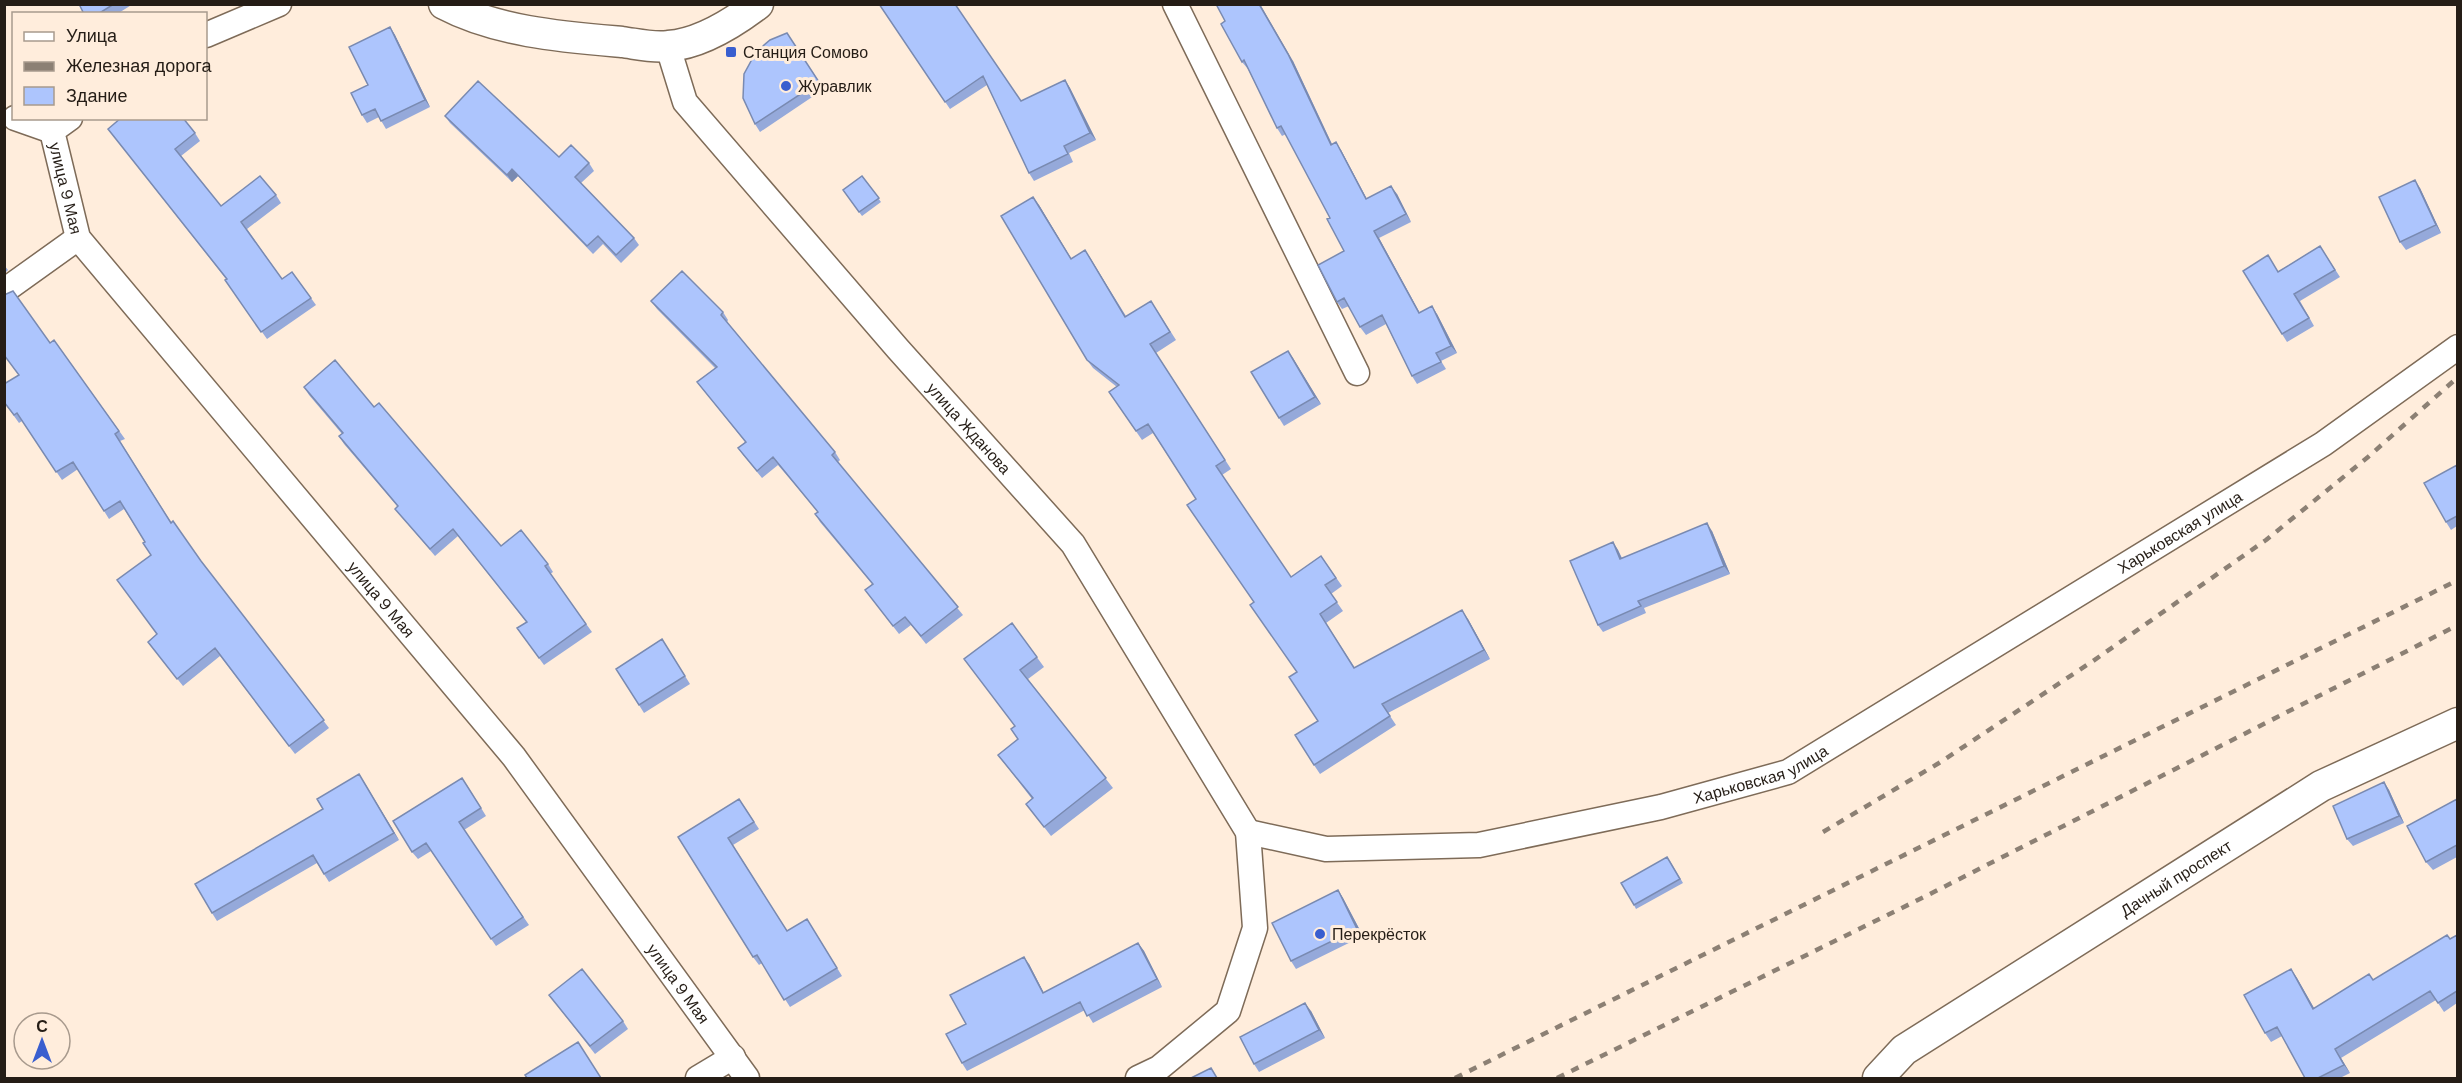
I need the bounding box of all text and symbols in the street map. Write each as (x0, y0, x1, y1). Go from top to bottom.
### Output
legend (12, 12, 207, 120)
text: Улица (66, 24, 118, 48)
place label: Станция Сомово (743, 42, 868, 63)
marker: Станция Сомово (724, 45, 738, 59)
text: Железная дорога (66, 54, 212, 78)
place label: Журавлик (798, 76, 873, 97)
marker: Журавлик (779, 79, 793, 93)
text: Здание (66, 84, 127, 108)
street label: улица 9 Мая (45, 140, 87, 236)
street label: улица Жданова (922, 378, 1016, 478)
street label: Харьковская улица (2113, 486, 2246, 578)
street label: улица 9 Мая (343, 557, 420, 642)
street label: Харьковская улица (1691, 740, 1832, 808)
street label: Дачный проспект (2116, 834, 2236, 921)
place label: Перекрёсток (1332, 924, 1427, 945)
marker: Перекрёсток (1313, 927, 1327, 941)
street label: улица 9 Мая (642, 939, 714, 1028)
north arrow (12, 1011, 72, 1071)
text: С (36, 1016, 48, 1037)

